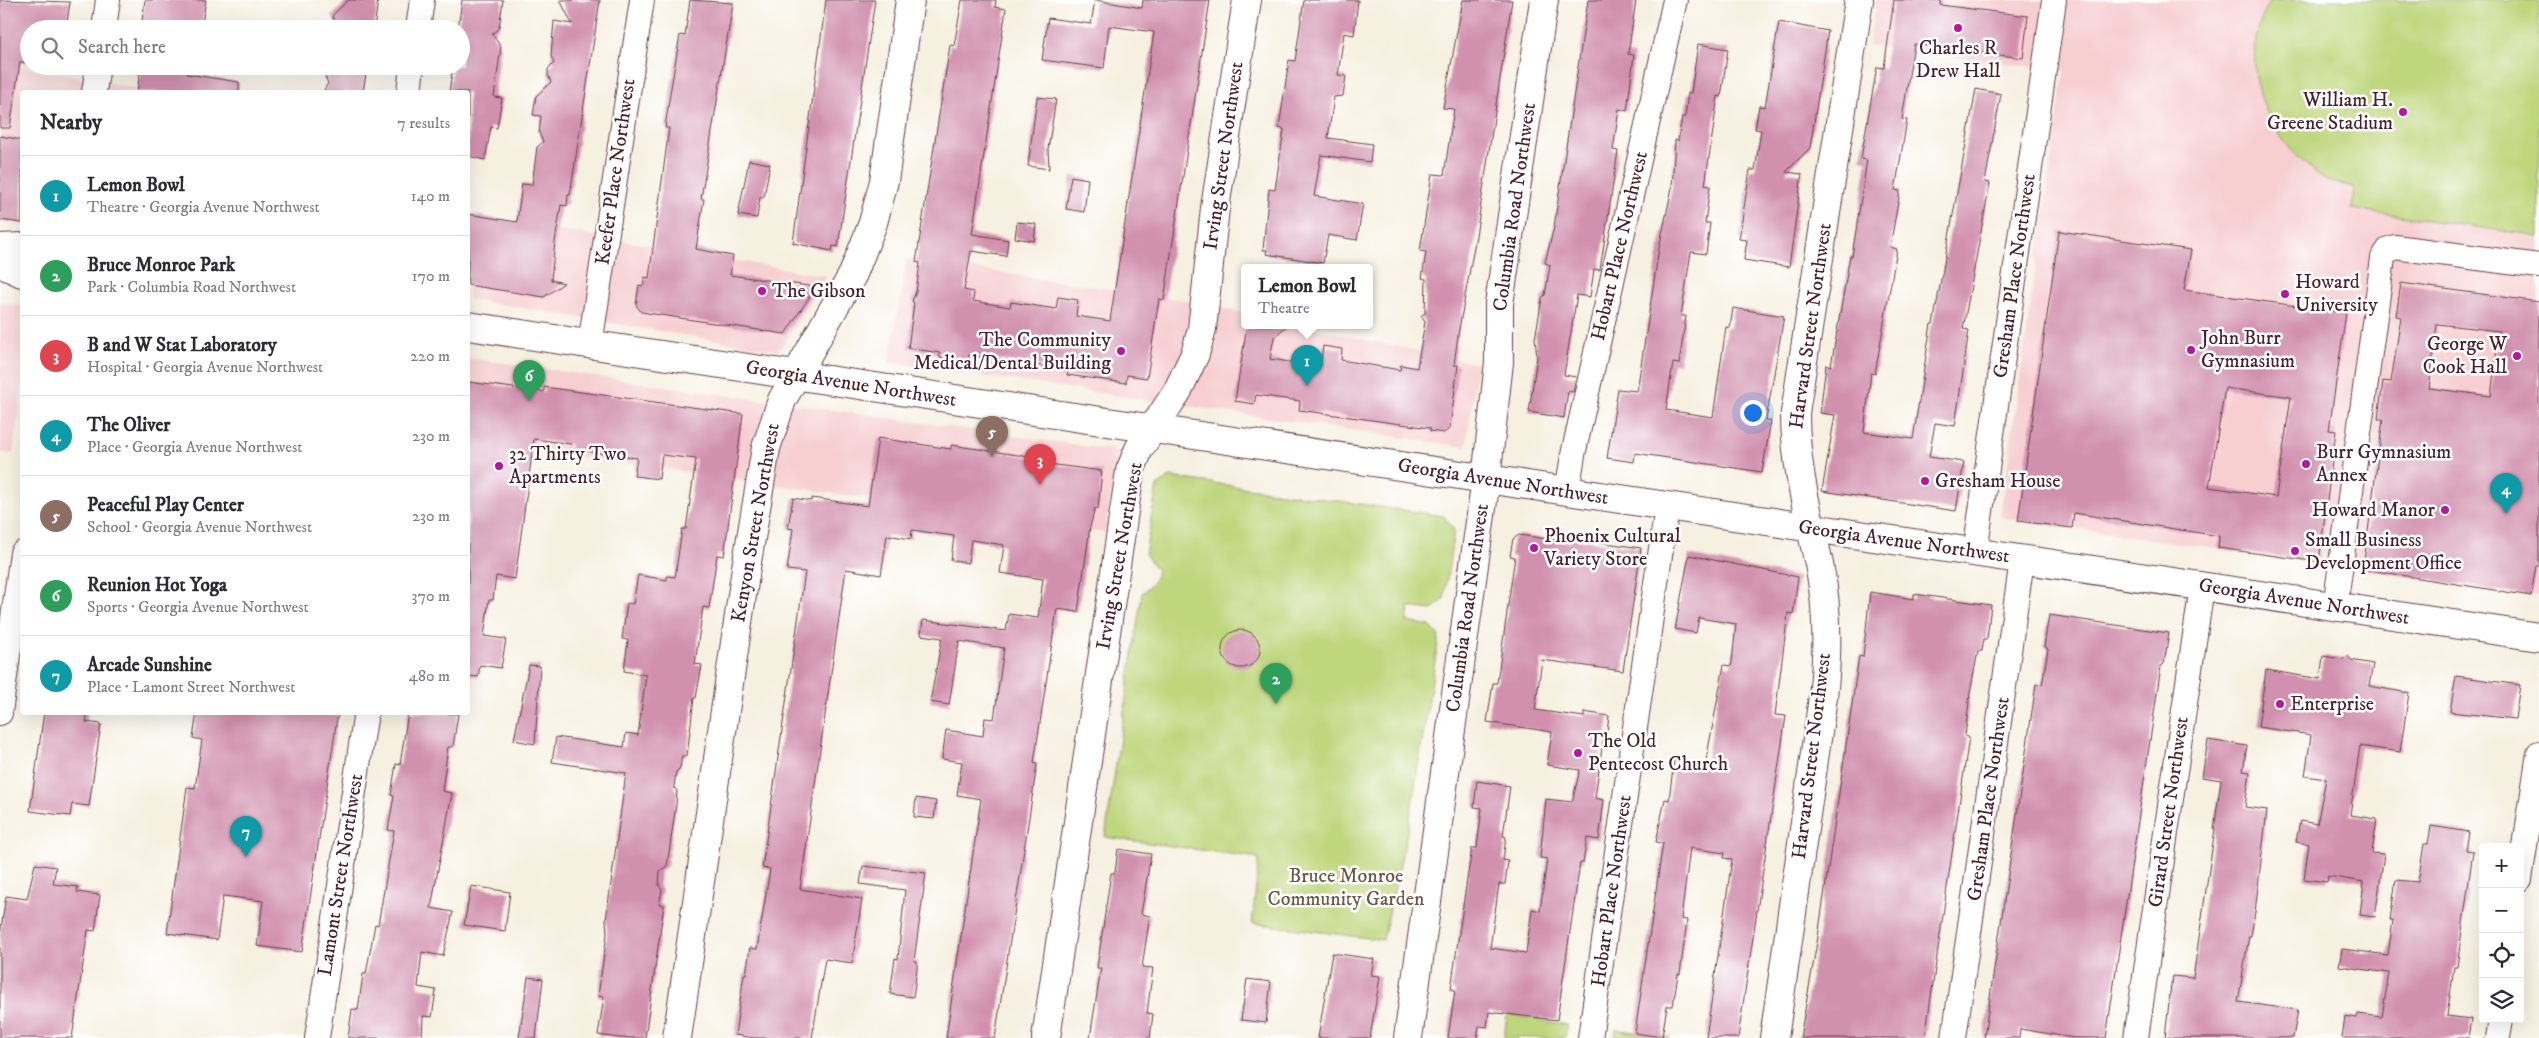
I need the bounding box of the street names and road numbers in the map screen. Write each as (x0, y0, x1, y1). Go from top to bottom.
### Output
street label: Irving Street Northwest (1198, 60, 1250, 252)
street label: Keefer Place Northwest (591, 77, 641, 267)
street label: Columbia Road Northwest (1488, 101, 1542, 313)
street label: Hobart Place Northwest (1586, 149, 1654, 343)
street label: Gresham Place Northwest (1988, 172, 2042, 380)
street label: Harvard Street Northwest (1784, 221, 1838, 431)
street label: Georgia Avenue Northwest (744, 355, 958, 413)
street label: Kenyon Street Northwest (726, 421, 786, 625)
street label: Georgia Avenue Northwest (1396, 453, 1610, 511)
street label: Irving Street Northwest (1091, 460, 1149, 652)
street label: Columbia Road Northwest (1441, 502, 1495, 714)
street label: Georgia Avenue Northwest (1797, 515, 2011, 569)
street label: Georgia Avenue Northwest (2197, 573, 2411, 631)
street label: Harvard Street Northwest (1787, 651, 1837, 861)
street label: Gresham Place Northwest (1962, 695, 2016, 903)
street label: Girard Street Northwest (2143, 715, 2195, 909)
street label: Lamont Street Northwest (313, 772, 369, 978)
street label: Hobart Place Northwest (1586, 793, 1638, 989)

